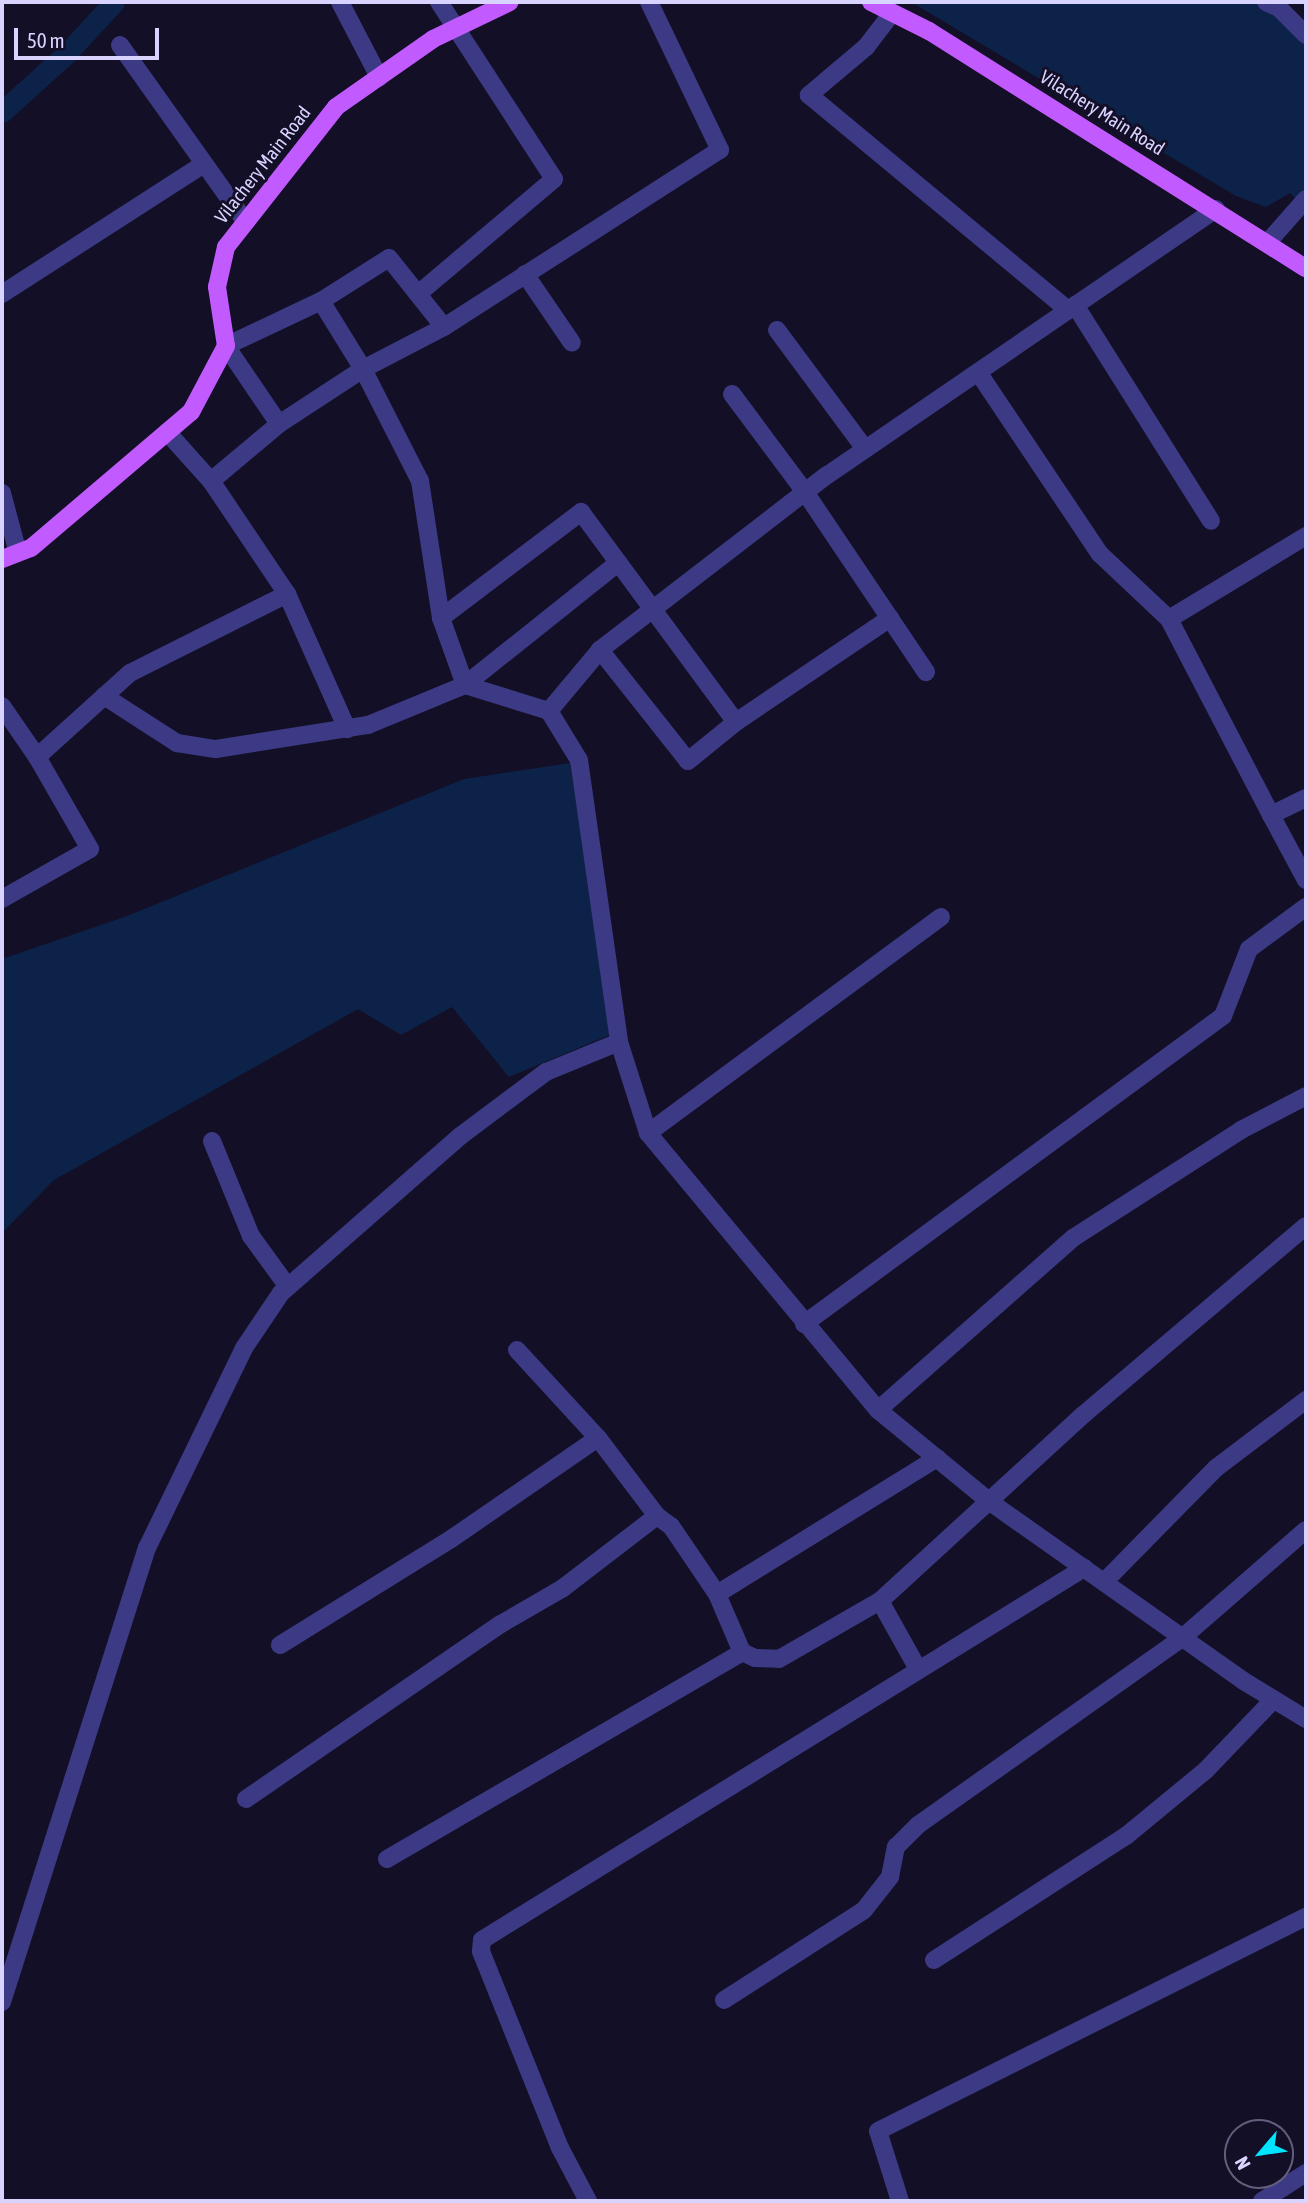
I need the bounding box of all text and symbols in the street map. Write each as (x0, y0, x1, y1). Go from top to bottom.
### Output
scale bar (18, 14, 163, 58)
text: 50 m (27, 28, 65, 52)
street label: Vilachery Main Road (1036, 66, 1168, 160)
street label: Vilachery Main Road (210, 102, 316, 228)
north arrow (1224, 2119, 1294, 2189)
text: N (1230, 2153, 1255, 2173)

